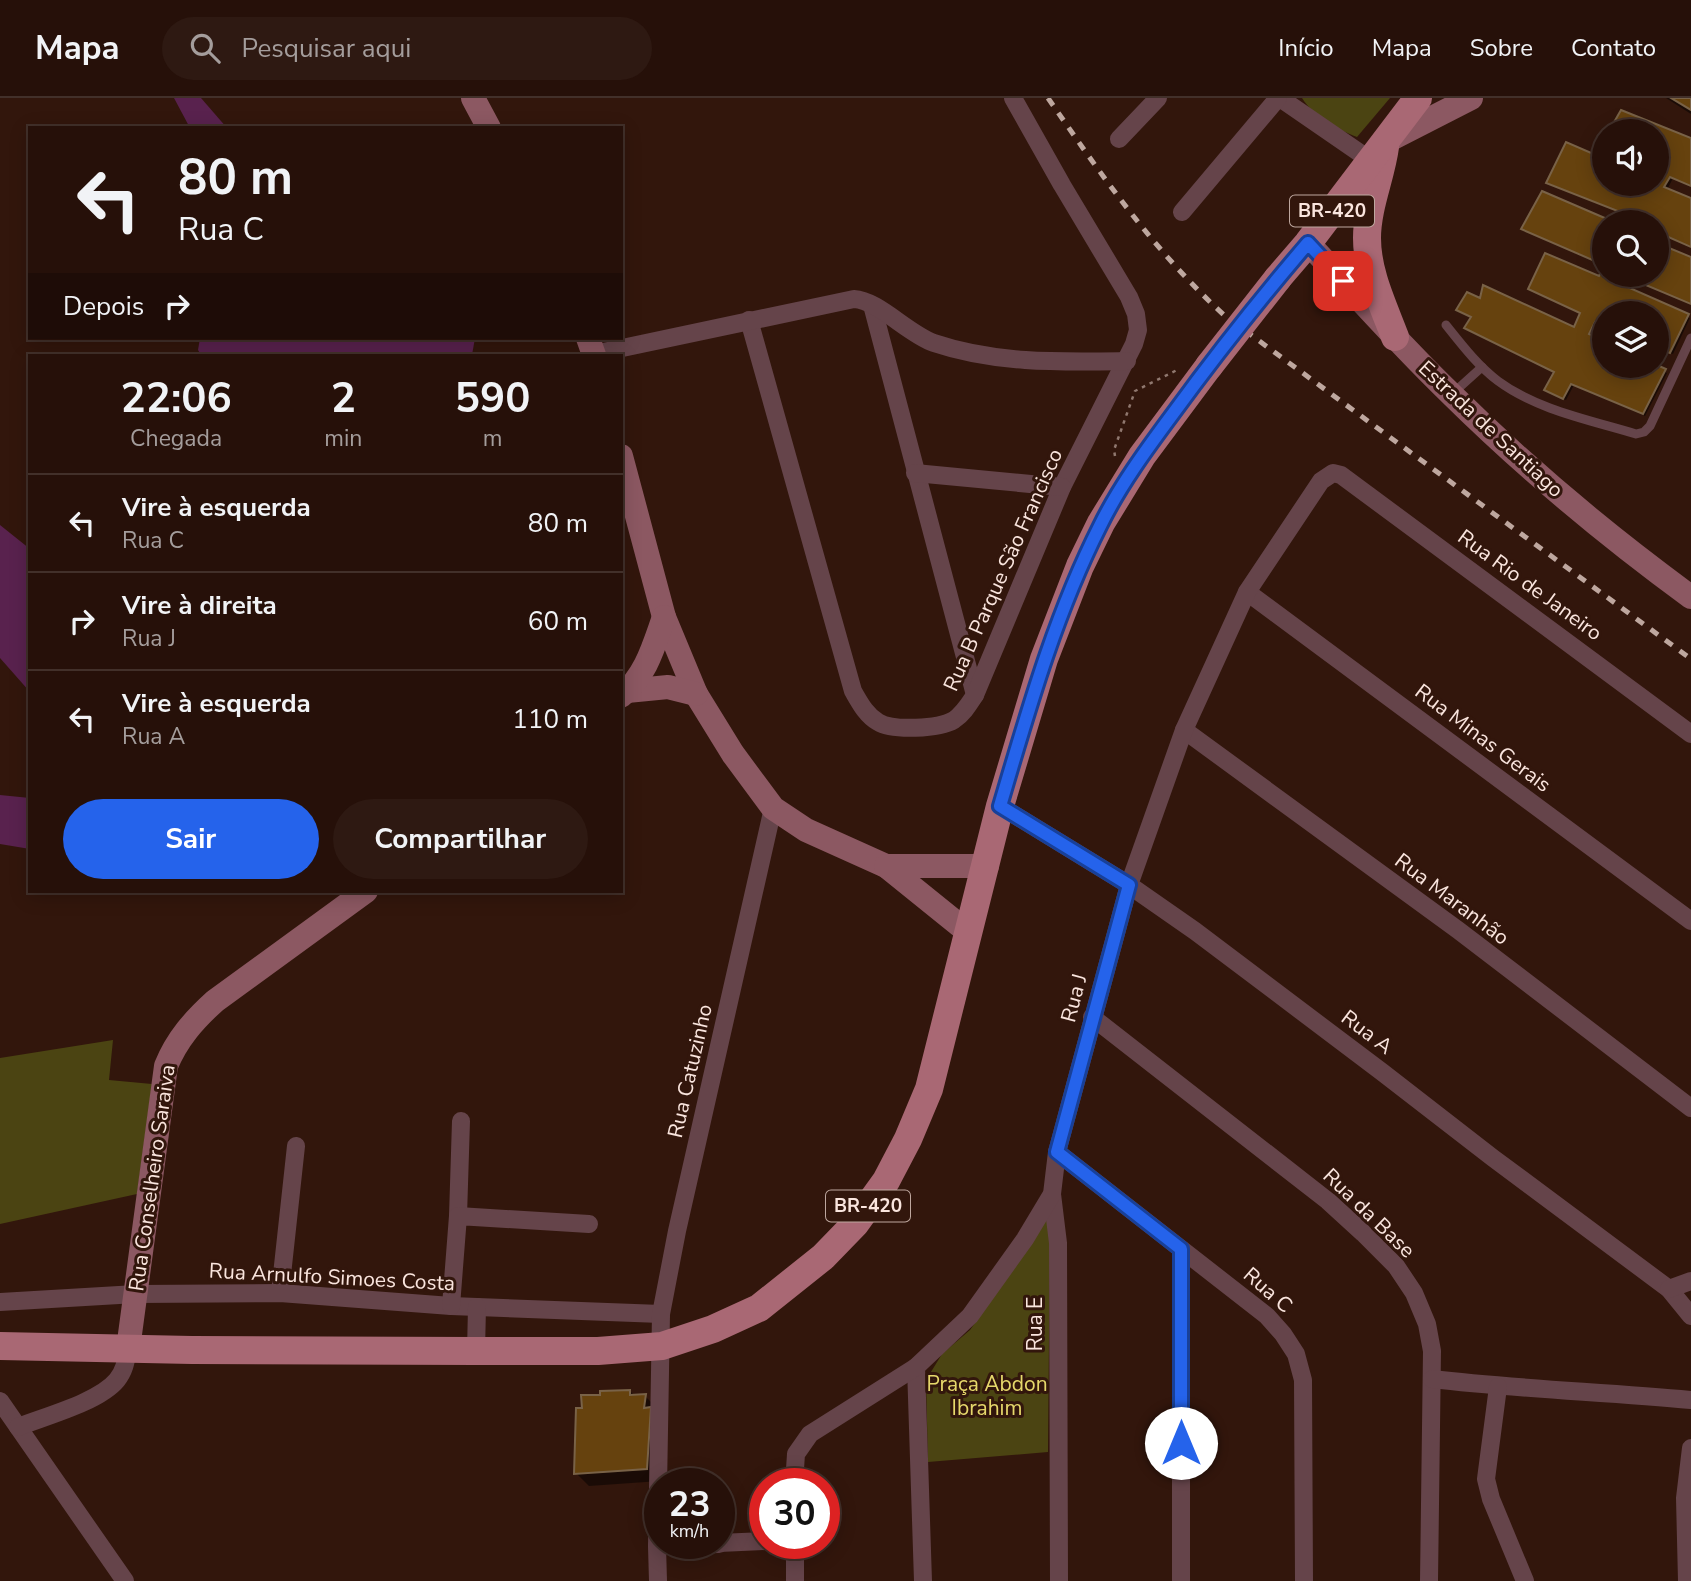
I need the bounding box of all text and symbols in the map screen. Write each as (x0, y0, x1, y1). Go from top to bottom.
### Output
search box (162, 17, 652, 80)
text: Mapa (35, 26, 120, 71)
icon: search (186, 29, 224, 67)
text: Pesquisar aqui (242, 31, 411, 66)
text: Início (1278, 32, 1334, 64)
text: Mapa (1372, 32, 1432, 64)
text: Sobre (1470, 32, 1533, 64)
text: Contato (1571, 32, 1656, 64)
map controls (1592, 119, 1669, 378)
button: sound (1592, 119, 1669, 196)
text: 80 m (178, 144, 293, 211)
icon: left (63, 154, 154, 245)
road number: BR-420 (1290, 195, 1374, 226)
text: Rua C (178, 208, 264, 251)
button: search (1592, 210, 1669, 287)
pin (1313, 251, 1373, 311)
icon: arrive (1324, 262, 1362, 300)
icon: right (158, 287, 196, 325)
text: Depois (63, 289, 144, 324)
button: layers (1592, 301, 1669, 378)
street label: Estrada de Santiago (1412, 354, 1570, 504)
text: 22:06 (121, 370, 232, 427)
text: 2 (331, 370, 356, 427)
text: 590 (455, 370, 530, 427)
text: Chegada (130, 423, 222, 454)
text: min (324, 423, 362, 454)
text: m (483, 423, 503, 454)
street label: Rua B Parque São Francisco (937, 444, 1069, 696)
text: Vire à esquerda (122, 490, 311, 525)
icon: left (63, 504, 101, 542)
text: 80 m (528, 506, 588, 541)
street label: Rua Rio de Janeiro (1452, 523, 1608, 647)
text: Rua C (122, 525, 184, 556)
text: Vire à direita (122, 588, 277, 623)
icon: right (63, 602, 101, 640)
text: 60 m (528, 604, 588, 639)
text: Rua J (122, 623, 176, 654)
street label: Rua Minas Gerais (1409, 678, 1557, 798)
text: Vire à esquerda (122, 686, 311, 721)
icon: left (63, 700, 101, 738)
text: 110 m (512, 702, 588, 737)
text: Rua A (122, 721, 185, 752)
button: Sair (63, 799, 319, 879)
button: Compartilhar (333, 799, 588, 879)
street label: Rua Maranhão (1389, 847, 1515, 951)
street label: Rua J (1054, 971, 1094, 1025)
street label: Rua Catuzinho (661, 1001, 719, 1141)
street label: Rua A (1336, 1003, 1398, 1061)
street label: Rua Conselheiro Saraiva (122, 1063, 182, 1293)
street label: Rua da Base (1317, 1162, 1421, 1264)
road number: BR-420 (826, 1190, 910, 1222)
street label: Rua Arnulfo Simoes Costa (208, 1257, 456, 1297)
street label: Rua C (1237, 1261, 1299, 1319)
street label: Rua E (1021, 1297, 1049, 1351)
park label: Praça Abdon Ibrahim (926, 1370, 1048, 1422)
position arrow (1144, 1406, 1218, 1480)
speed limit sign: 30 (749, 1468, 840, 1559)
text: 23 (668, 1481, 711, 1528)
text: km/h (670, 1519, 709, 1543)

